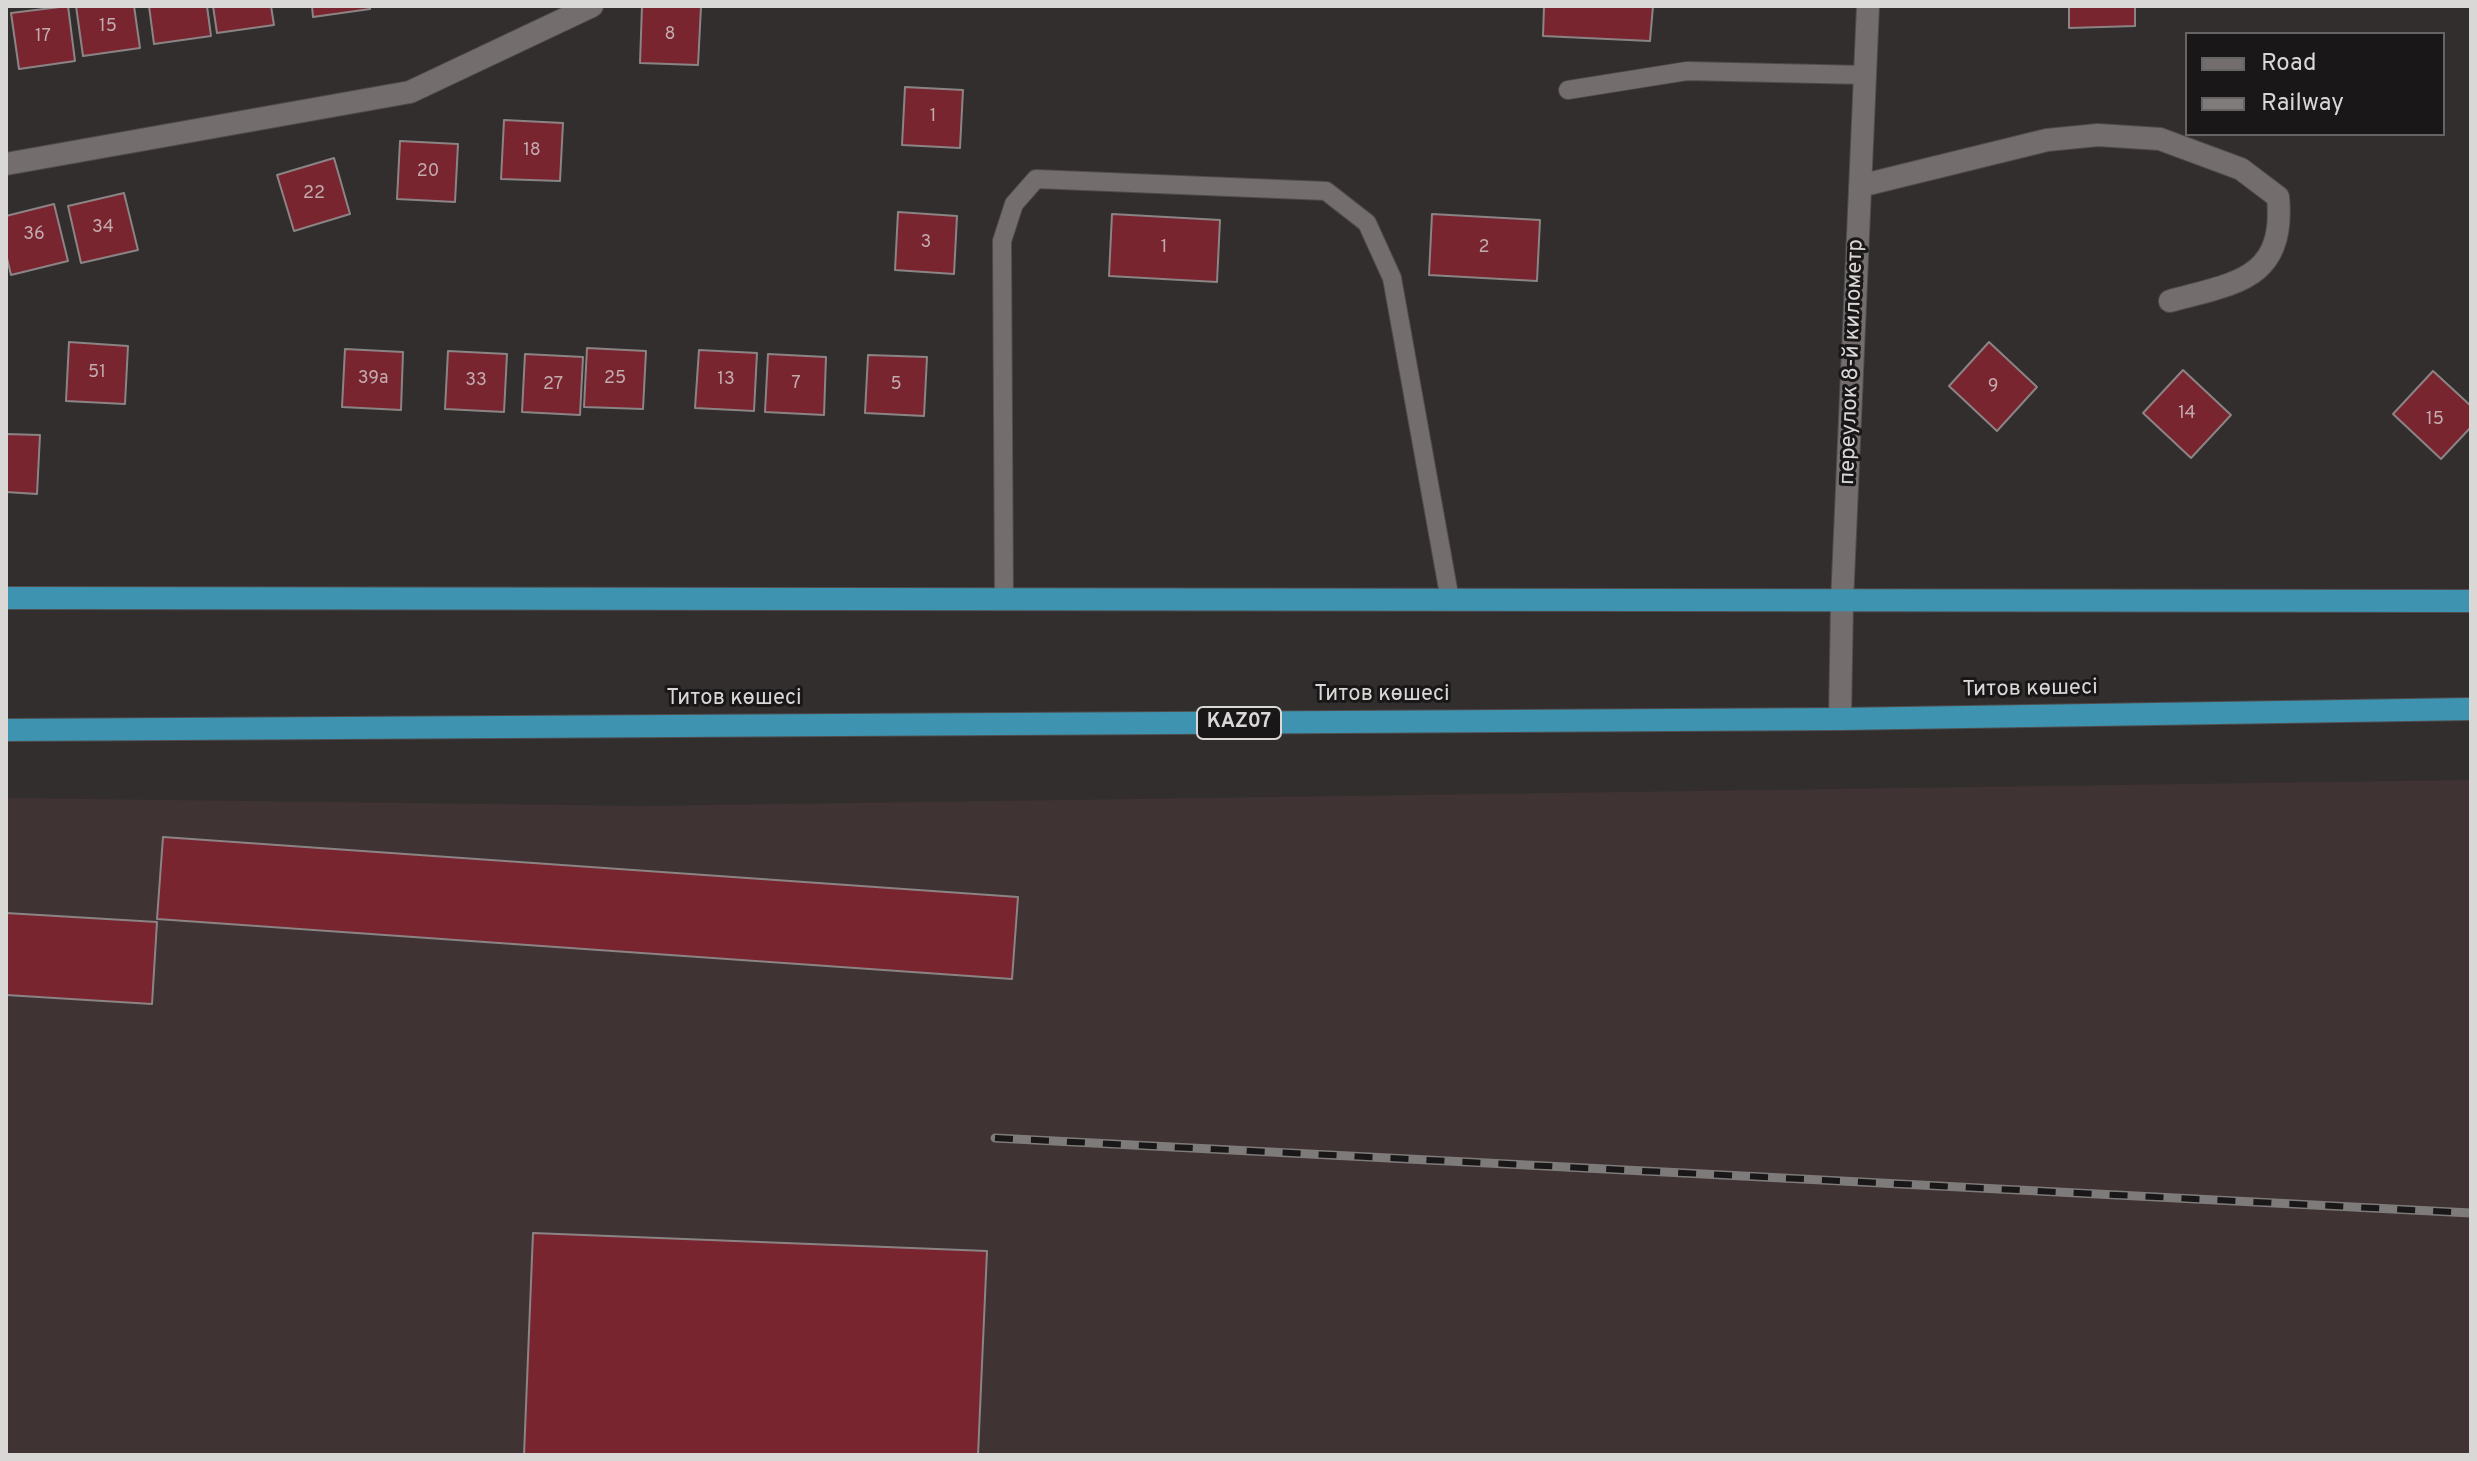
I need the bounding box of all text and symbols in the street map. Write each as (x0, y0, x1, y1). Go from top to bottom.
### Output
house number: 15 (99, 16, 117, 38)
house number: 8 (665, 24, 675, 46)
house number: 17 (35, 26, 51, 48)
legend (2185, 32, 2445, 136)
text: Road (2261, 49, 2317, 79)
text: Railway (2261, 89, 2344, 119)
house number: 1 (930, 106, 936, 128)
house number: 18 (523, 140, 541, 162)
house number: 20 (417, 161, 439, 183)
house number: 22 (303, 183, 325, 205)
house number: 34 (92, 217, 114, 239)
house number: 36 (23, 224, 45, 246)
house number: 3 (921, 232, 931, 254)
house number: 1 (1161, 237, 1167, 259)
house number: 2 (1478, 237, 1490, 259)
street label: переулок 8-й километр (1836, 239, 1870, 485)
house number: 51 (88, 362, 106, 384)
house number: 39а (358, 368, 388, 390)
house number: 25 (604, 368, 626, 390)
house number: 13 (717, 369, 735, 391)
house number: 33 (465, 370, 487, 392)
house number: 7 (791, 373, 801, 395)
house number: 27 (543, 374, 563, 396)
house number: 5 (890, 374, 902, 396)
house number: 9 (1988, 376, 1998, 398)
house number: 14 (2178, 403, 2196, 425)
house number: 15 (2426, 409, 2444, 431)
street label: Титов көшесі (1962, 676, 2098, 704)
street label: Титов көшесі (1314, 683, 1450, 709)
street label: Титов көшесі (666, 687, 802, 713)
road number: KAZ07 (1197, 707, 1281, 739)

